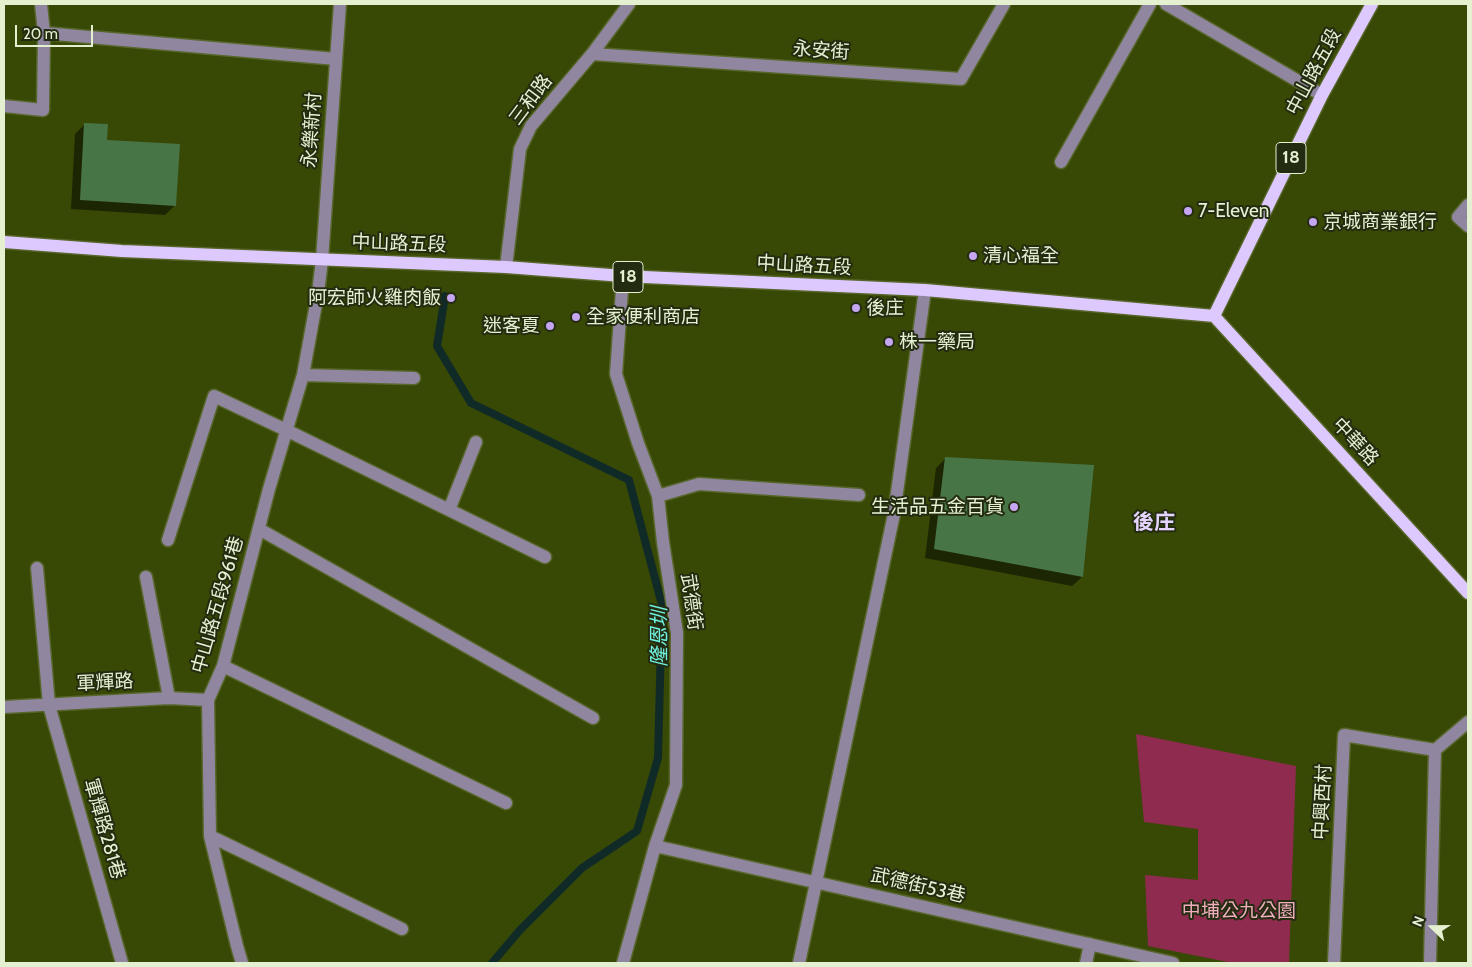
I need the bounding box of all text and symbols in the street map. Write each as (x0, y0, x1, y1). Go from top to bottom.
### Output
scale bar (18, 15, 95, 47)
text: 20 m (23, 25, 58, 43)
street label: 中山路五段 (1282, 25, 1346, 119)
street label: 永安街 (792, 38, 850, 64)
street label: 三和路 (505, 70, 557, 130)
street label: 永樂新村 (298, 91, 326, 169)
road number: 18 (1276, 142, 1306, 174)
place label: 7-Eleven (1198, 200, 1269, 222)
marker: 7-Eleven (1182, 205, 1194, 217)
place label: 京城商業銀行 (1323, 211, 1437, 233)
marker: 京城商業銀行 (1307, 216, 1319, 228)
street label: 中山路五段 (351, 231, 447, 257)
place label: 清心福全 (983, 245, 1059, 267)
marker: 清心福全 (967, 250, 979, 262)
street label: 中山路五段 (756, 252, 852, 280)
road number: 18 (613, 262, 643, 292)
place label: 阿宏師火雞肉飯 (308, 287, 441, 309)
marker: 阿宏師火雞肉飯 (445, 292, 457, 304)
place label: 後庄 (866, 297, 904, 319)
marker: 後庄 (850, 302, 862, 314)
place label: 全家便利商店 (586, 306, 700, 328)
marker: 全家便利商店 (570, 311, 582, 323)
place label: 迷客夏 (483, 315, 540, 337)
marker: 迷客夏 (544, 320, 556, 332)
place label: 株一藥局 (899, 331, 975, 353)
marker: 株一藥局 (883, 336, 895, 348)
street label: 中華路 (1327, 413, 1383, 471)
place label: 生活品五金百貨 (871, 496, 1004, 518)
marker: 生活品五金百貨 (1008, 501, 1020, 513)
district label: 後庄 (1133, 510, 1175, 536)
street label: 中山路五段961巷 (188, 534, 248, 676)
street label: 武德街 (676, 572, 706, 632)
water label: 隆恩圳 (648, 607, 672, 667)
street label: 軍輝路 (76, 670, 134, 696)
street label: 中興西村 (1310, 763, 1336, 841)
street label: 軍輝路281巷 (79, 776, 129, 882)
street label: 武德街53巷 (868, 864, 968, 908)
park label: 中埔公九公園 (1182, 900, 1296, 922)
north arrow (1407, 902, 1457, 952)
text: N (1408, 913, 1428, 929)

